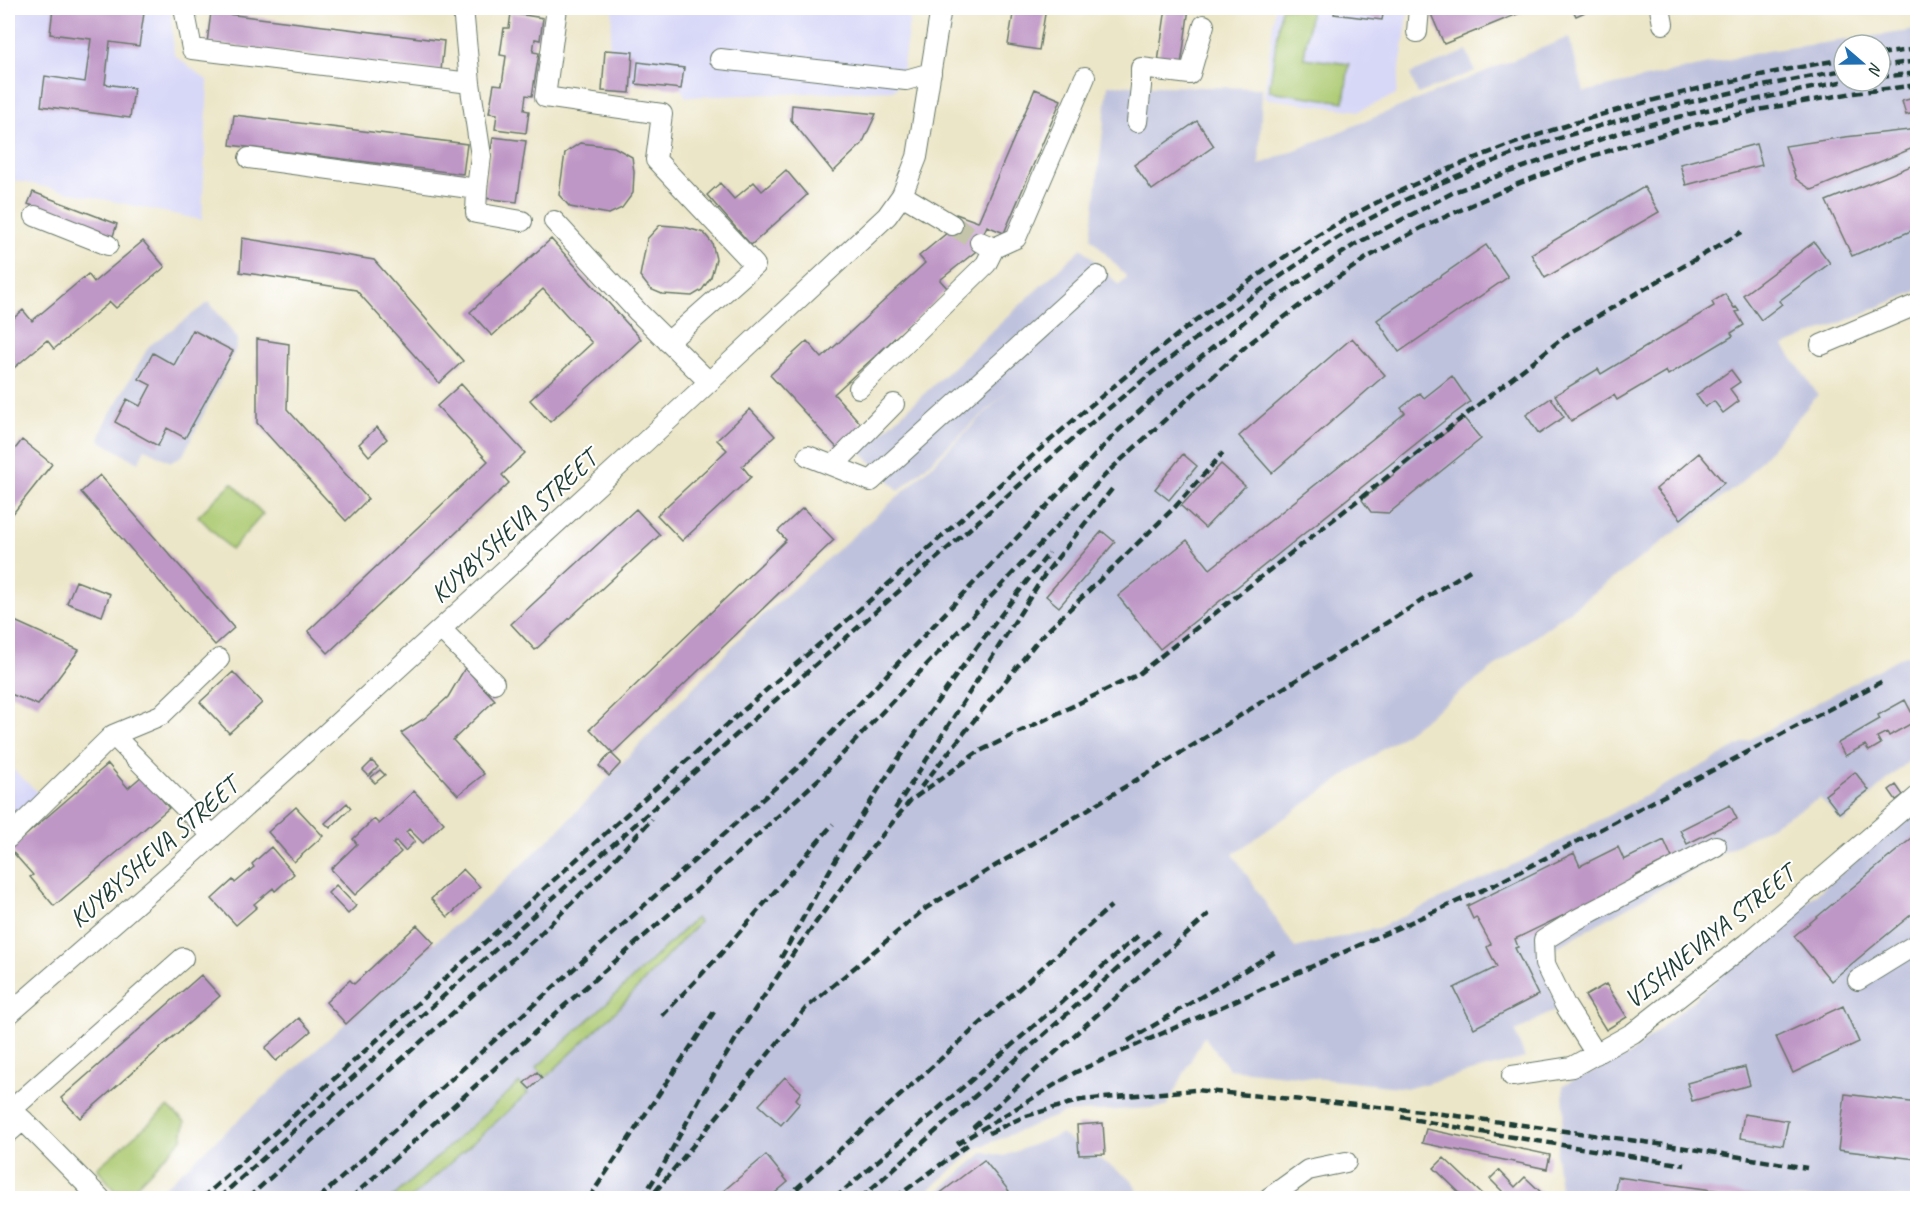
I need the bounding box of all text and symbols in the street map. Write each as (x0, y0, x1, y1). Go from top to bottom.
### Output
north arrow (1832, 33, 1892, 93)
text: N (1863, 60, 1886, 79)
street label: KUYBYSHEVA STREET (423, 439, 608, 610)
street label: KUYBYSHEVA STREET (62, 766, 249, 935)
street label: VISHNEVAYA STREET (1617, 854, 1805, 1015)

